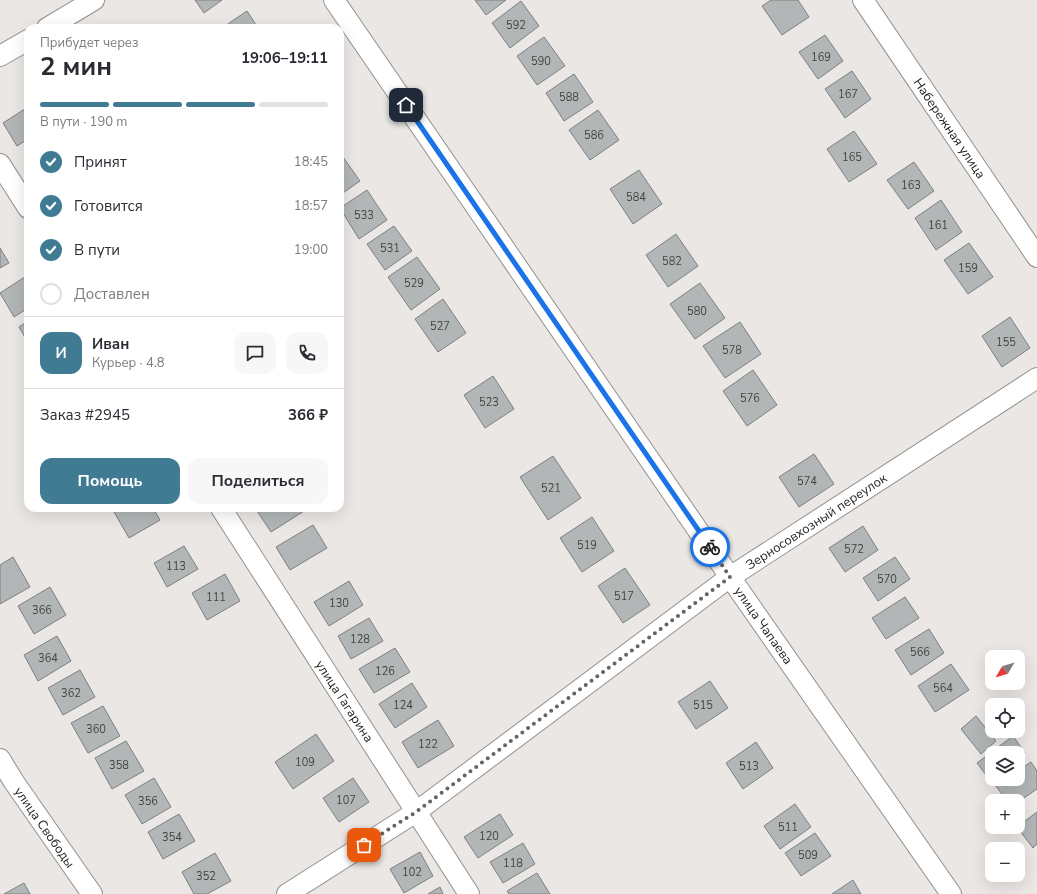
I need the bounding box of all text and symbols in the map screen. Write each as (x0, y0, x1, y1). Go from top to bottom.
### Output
house number: 592 (506, 18, 526, 33)
text: Прибудет через (40, 34, 138, 52)
text: 19:06–19:11 (241, 48, 328, 68)
text: 2 мин (40, 49, 112, 84)
house number: 169 (811, 50, 831, 65)
house number: 590 (531, 54, 551, 69)
street label: Набережная улица (909, 75, 989, 182)
house number: 167 (838, 87, 858, 102)
pin (389, 88, 423, 122)
house number: 588 (559, 90, 579, 105)
icon: home (395, 94, 417, 116)
text: В пути · 190 m (40, 113, 127, 131)
house number: 586 (584, 128, 604, 143)
house number: 165 (842, 150, 862, 165)
icon: check (40, 151, 62, 173)
text: Принят (74, 152, 127, 172)
text: 18:45 (294, 153, 328, 171)
house number: 163 (901, 178, 921, 193)
house number: 584 (626, 190, 646, 205)
icon: check (40, 195, 62, 217)
text: Готовится (74, 196, 143, 216)
text: 18:57 (294, 197, 328, 215)
house number: 533 (354, 208, 374, 223)
house number: 161 (928, 218, 948, 233)
icon: check (40, 239, 62, 261)
text: В пути (74, 240, 120, 260)
text: 19:00 (294, 241, 328, 259)
house number: 531 (380, 241, 400, 256)
house number: 582 (662, 254, 682, 269)
house number: 159 (958, 261, 978, 276)
house number: 529 (404, 276, 424, 291)
text: Доставлен (74, 284, 150, 304)
house number: 580 (687, 304, 707, 319)
house number: 527 (430, 319, 450, 334)
button: chat (234, 332, 276, 374)
button: phone (286, 332, 328, 374)
text: Иван (92, 334, 129, 354)
house number: 155 (996, 335, 1016, 350)
text: И (55, 343, 67, 363)
house number: 578 (722, 343, 742, 358)
text: Курьер · 4.8 (92, 354, 165, 372)
house number: 576 (740, 391, 760, 406)
house number: 523 (479, 395, 499, 410)
text: Заказ #2945 (40, 405, 130, 425)
text: 366 ₽ (288, 405, 328, 425)
button: Помощь (40, 458, 180, 504)
button: Поделиться (188, 458, 328, 504)
street label: Зерносовхозный переулок (743, 469, 891, 574)
house number: 574 (797, 474, 817, 489)
house number: 521 (541, 481, 561, 496)
courier (690, 527, 730, 567)
icon: bike (699, 536, 721, 558)
house number: 519 (577, 538, 597, 553)
house number: 572 (844, 542, 864, 557)
house number: 113 (166, 559, 186, 574)
house number: 570 (877, 572, 897, 587)
street label: улица Чапаева (730, 583, 797, 668)
house number: 517 (614, 589, 634, 604)
house number: 111 (206, 590, 226, 605)
house number: 130 (329, 596, 349, 611)
house number: 366 (32, 603, 52, 618)
house number: 128 (350, 632, 370, 647)
house number: 566 (910, 645, 930, 660)
north arrow (985, 650, 1025, 690)
map controls (985, 650, 1025, 882)
house number: 364 (38, 651, 58, 666)
street label: улица Гагарина (311, 657, 377, 746)
house number: 126 (375, 664, 395, 679)
house number: 564 (933, 681, 953, 696)
house number: 362 (61, 686, 81, 701)
house number: 124 (393, 698, 413, 713)
house number: 515 (693, 698, 713, 713)
button: locate (985, 698, 1025, 738)
house number: 360 (86, 722, 106, 737)
house number: 122 (418, 737, 438, 752)
button: layers (985, 746, 1025, 786)
house number: 109 (295, 755, 315, 770)
house number: 358 (109, 758, 129, 773)
house number: 513 (739, 759, 759, 774)
street label: улица Свободы (10, 784, 79, 872)
house number: 107 (336, 793, 356, 808)
house number: 356 (138, 794, 158, 809)
button: + (985, 794, 1025, 834)
house number: 511 (778, 820, 798, 835)
pin (347, 828, 381, 862)
house number: 120 (479, 829, 499, 844)
house number: 354 (162, 830, 182, 845)
icon: bag (353, 834, 375, 856)
button: − (985, 842, 1025, 882)
house number: 509 (798, 848, 818, 863)
house number: 118 (503, 856, 523, 871)
house number: 102 (402, 865, 422, 880)
house number: 352 (196, 869, 216, 884)

